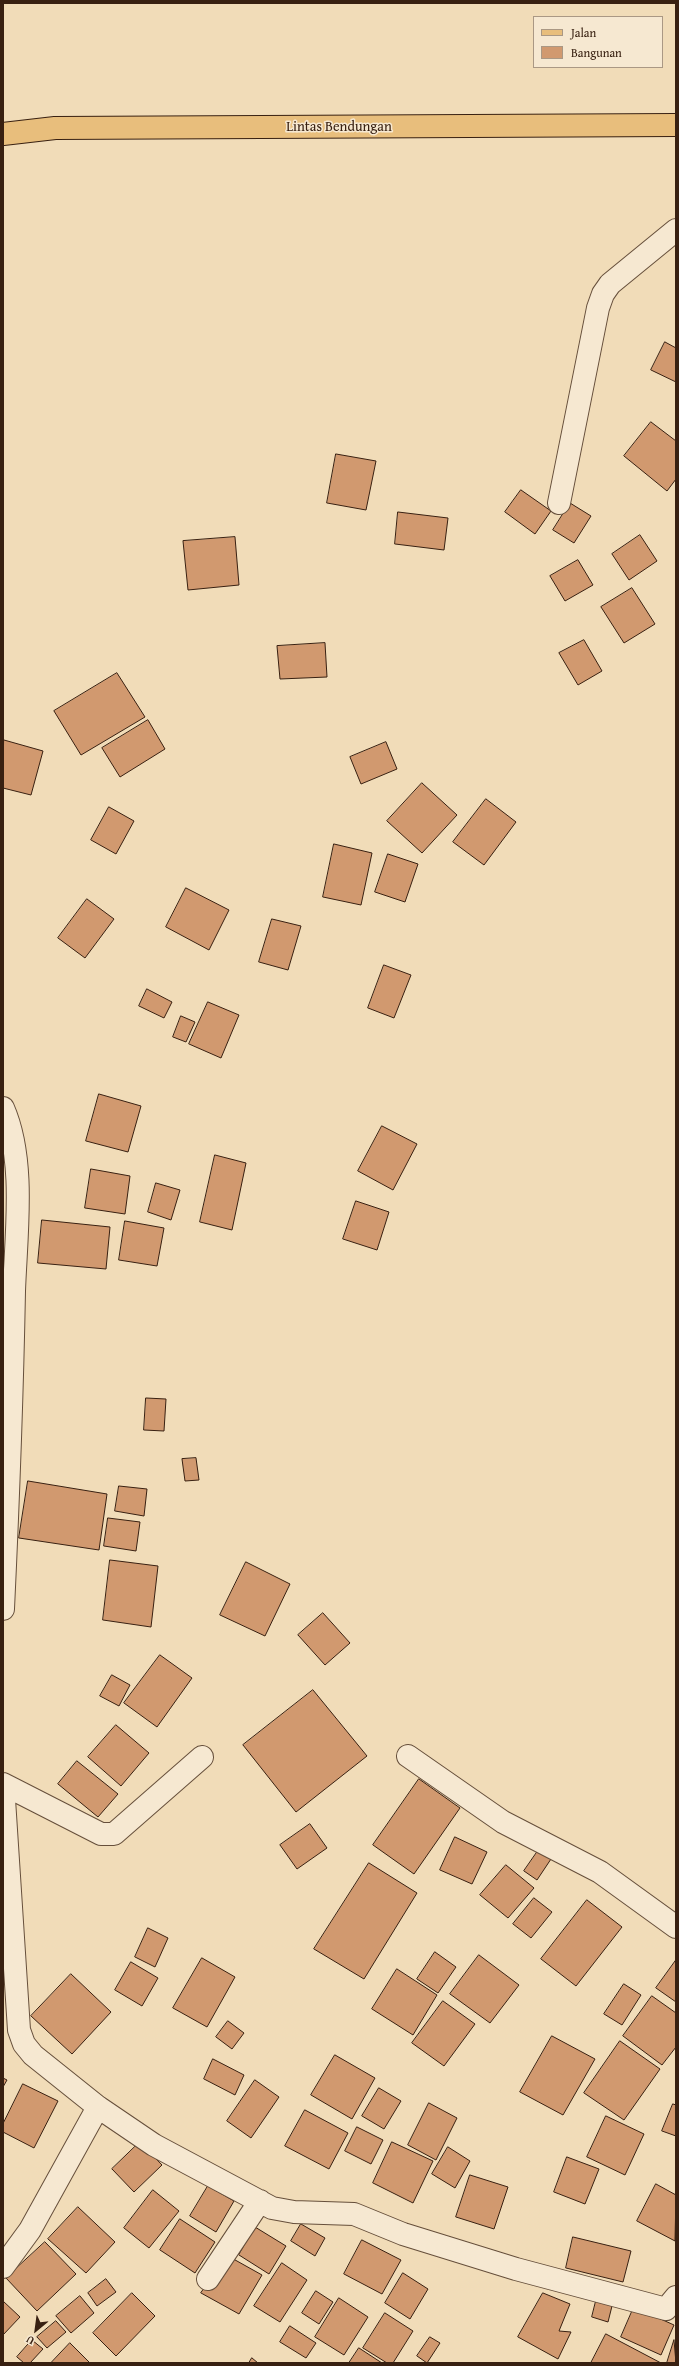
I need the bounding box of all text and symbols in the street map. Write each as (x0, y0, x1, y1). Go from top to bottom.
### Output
legend (533, 16, 663, 68)
text: Jalan (571, 24, 596, 41)
text: Bangunan (571, 44, 622, 61)
street label: Lintas Bendungan (286, 119, 392, 135)
north arrow (16, 2310, 56, 2350)
text: U (23, 2332, 37, 2349)

